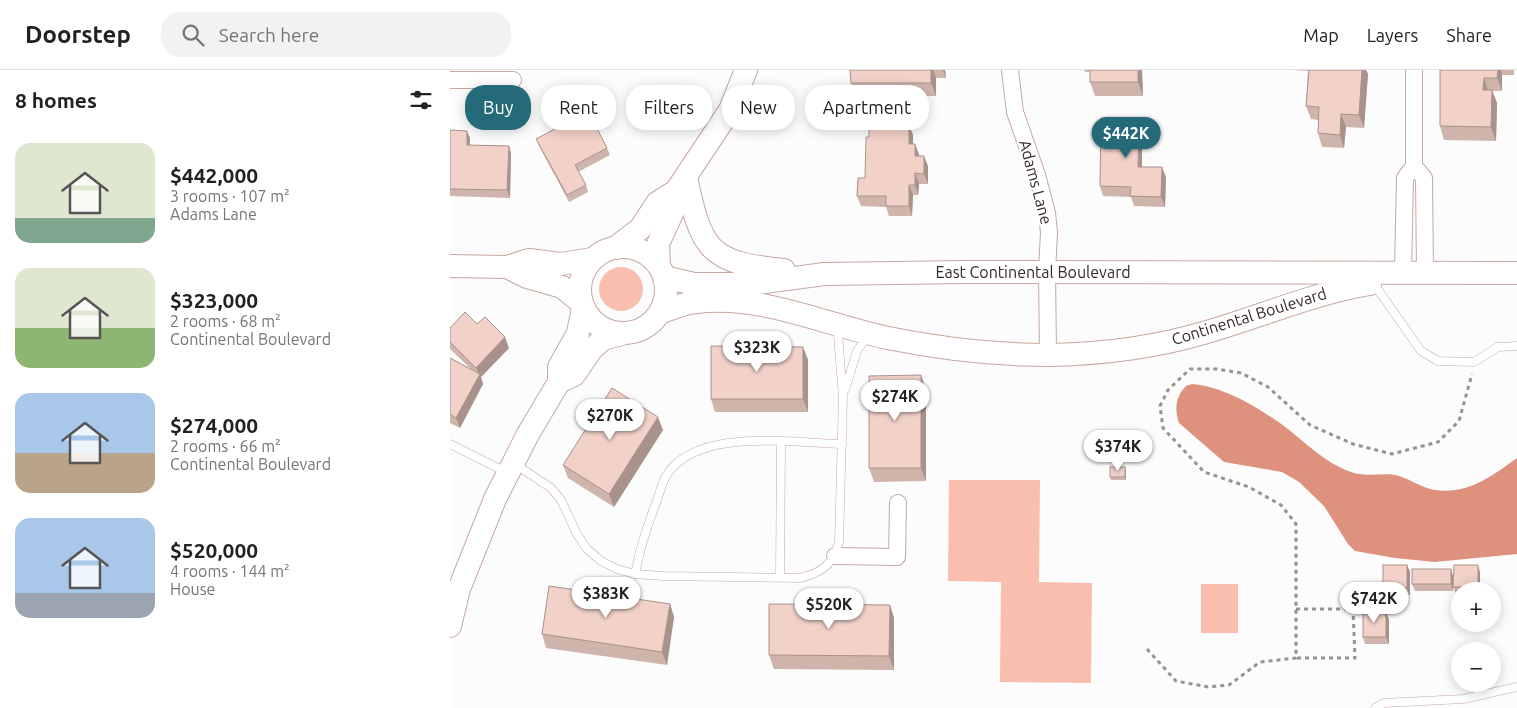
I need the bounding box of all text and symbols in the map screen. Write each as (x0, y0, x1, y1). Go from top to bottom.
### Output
search box (161, 12, 511, 57)
text: Doorstep (25, 21, 131, 48)
icon: search (179, 21, 207, 49)
text: Search here (219, 24, 319, 46)
text: Map (1303, 25, 1339, 45)
text: Layers (1367, 25, 1418, 45)
text: Share (1446, 25, 1492, 45)
chip: Buy (465, 85, 531, 130)
chip: Rent (541, 85, 616, 130)
chip: Filters (626, 85, 712, 130)
chip: New (722, 85, 795, 130)
chip: Apartment (805, 85, 929, 130)
icon: filters (407, 86, 435, 114)
text: 8 homes (15, 88, 97, 112)
pin: $442K (1091, 116, 1161, 159)
text: $442K (1103, 124, 1149, 142)
street label: Adams Lane (1016, 138, 1056, 226)
icon: home (55, 163, 115, 223)
text: $442,000 (170, 163, 258, 187)
text: 3 rooms · 107 m² (170, 187, 290, 205)
text: Adams Lane (170, 205, 257, 223)
street label: East Continental Boulevard (935, 263, 1131, 281)
street label: Continental Boulevard (1169, 284, 1329, 348)
icon: home (55, 288, 115, 348)
text: $323,000 (170, 288, 258, 312)
text: 2 rooms · 68 m² (170, 312, 281, 330)
text: Continental Boulevard (170, 330, 331, 348)
pin: $323K (722, 330, 792, 373)
text: $323K (734, 338, 780, 356)
pin: $274K (860, 380, 930, 422)
text: $274K (872, 387, 918, 405)
pin: $270K (575, 398, 645, 441)
text: $270K (587, 406, 633, 424)
icon: home (55, 413, 115, 473)
text: $274,000 (170, 413, 258, 437)
pin: $374K (1083, 430, 1153, 472)
text: 2 rooms · 66 m² (170, 437, 281, 455)
text: $374K (1095, 437, 1141, 455)
text: Continental Boulevard (170, 455, 331, 473)
icon: home (55, 538, 115, 598)
text: $520,000 (170, 538, 258, 562)
text: 4 rooms · 144 m² (170, 562, 290, 580)
pin: $383K (571, 576, 641, 619)
text: House (170, 580, 215, 598)
pin: $742K (1339, 582, 1409, 624)
map controls (1451, 582, 1501, 692)
button: + (1451, 582, 1501, 632)
text: $383K (583, 584, 629, 602)
pin: $520K (794, 588, 864, 630)
text: $742K (1351, 589, 1397, 607)
text: $520K (806, 595, 852, 613)
button: − (1451, 642, 1501, 692)

